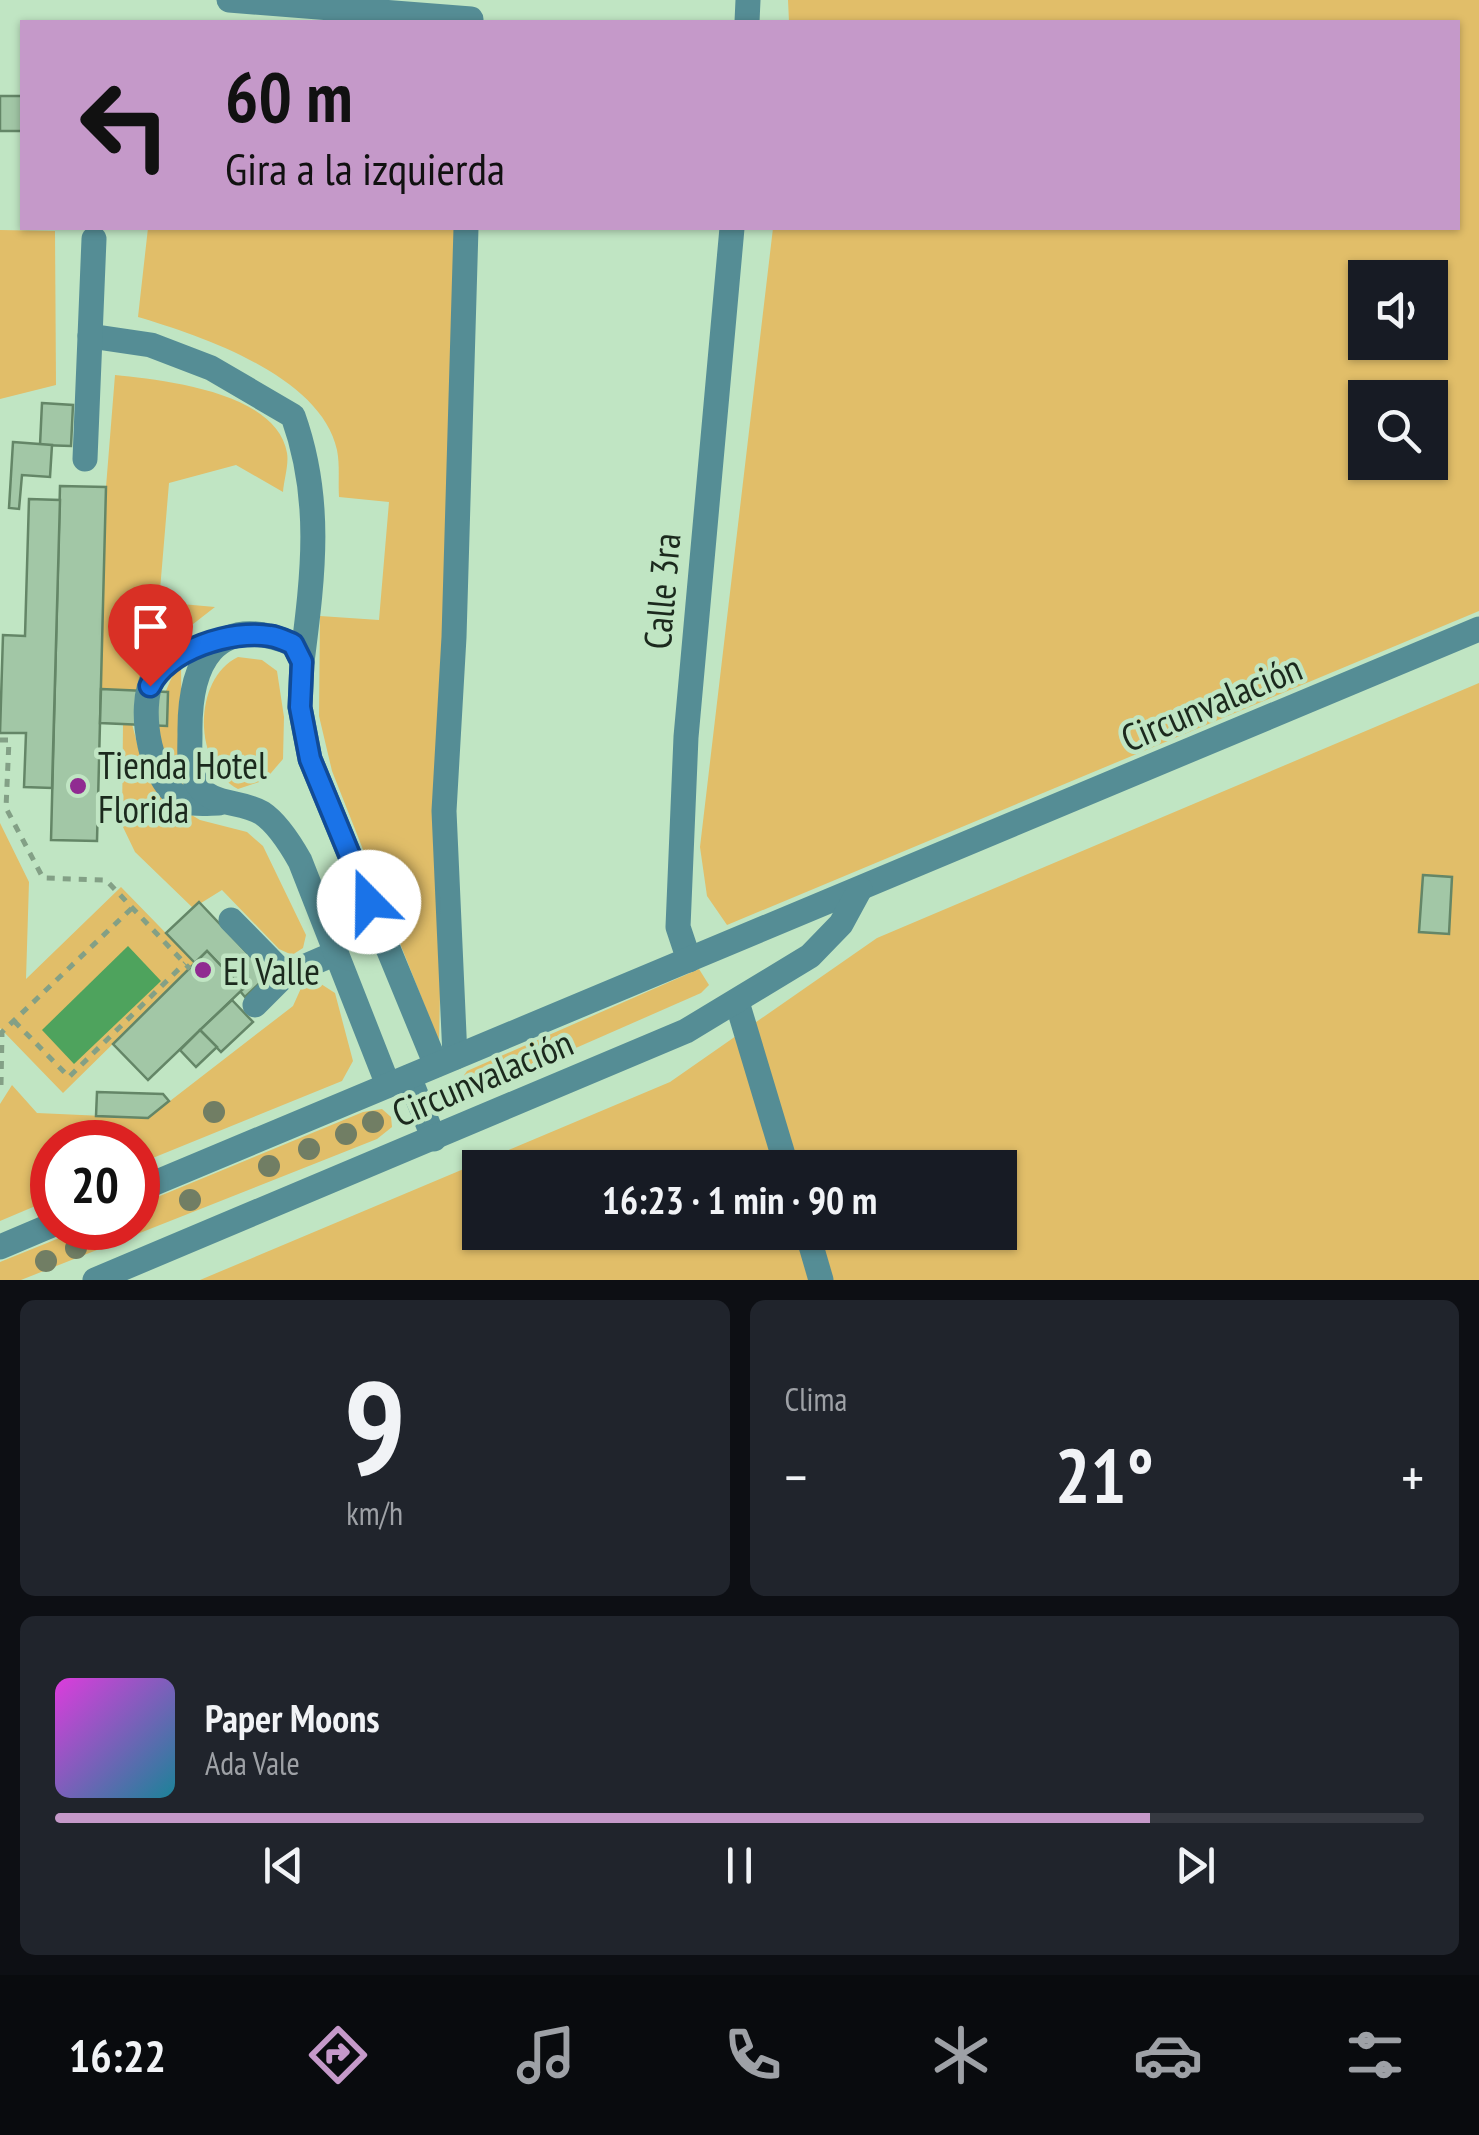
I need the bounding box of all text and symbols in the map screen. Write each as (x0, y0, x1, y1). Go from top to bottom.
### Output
text: 60 m (225, 51, 353, 141)
icon: left (60, 60, 190, 190)
text: Gira a la izquierda (225, 139, 505, 197)
map controls (1348, 260, 1448, 480)
button: sound (1348, 260, 1448, 360)
button: search (1348, 380, 1448, 480)
street label: Calle 3ra (632, 531, 690, 651)
pin (108, 584, 193, 687)
icon: arrive (123, 599, 178, 654)
street label: Circunvalación (1113, 642, 1309, 762)
place label: Tienda Hotel Florida (98, 740, 267, 833)
marker: Tienda Hotel Florida (67, 775, 89, 797)
position arrow (317, 850, 421, 954)
place label: El Valle (223, 946, 320, 995)
marker: El Valle (192, 959, 214, 981)
street label: Circunvalación (384, 1017, 580, 1137)
speed limit sign: 20 (30, 1120, 160, 1250)
text: 16:23 · 1 min · 90 m (602, 1175, 877, 1224)
text: 9 (344, 1343, 406, 1511)
text: Clima (785, 1378, 847, 1420)
text: 21° (1055, 1427, 1154, 1524)
text: − (785, 1441, 807, 1512)
text: + (1401, 1441, 1424, 1512)
text: km/h (346, 1492, 403, 1534)
text: Paper Moons (205, 1693, 380, 1742)
text: Ada Vale (205, 1742, 300, 1784)
icon: previous (256, 1838, 311, 1893)
icon: pause (712, 1838, 767, 1893)
icon: next (1168, 1838, 1223, 1893)
icon: directions (303, 2020, 373, 2090)
icon: music (511, 2020, 581, 2090)
icon: phone (718, 2020, 788, 2090)
icon: climate (926, 2020, 996, 2090)
icon: car (1133, 2020, 1203, 2090)
icon: filters (1340, 2020, 1410, 2090)
text: 16:22 (69, 2026, 166, 2084)

